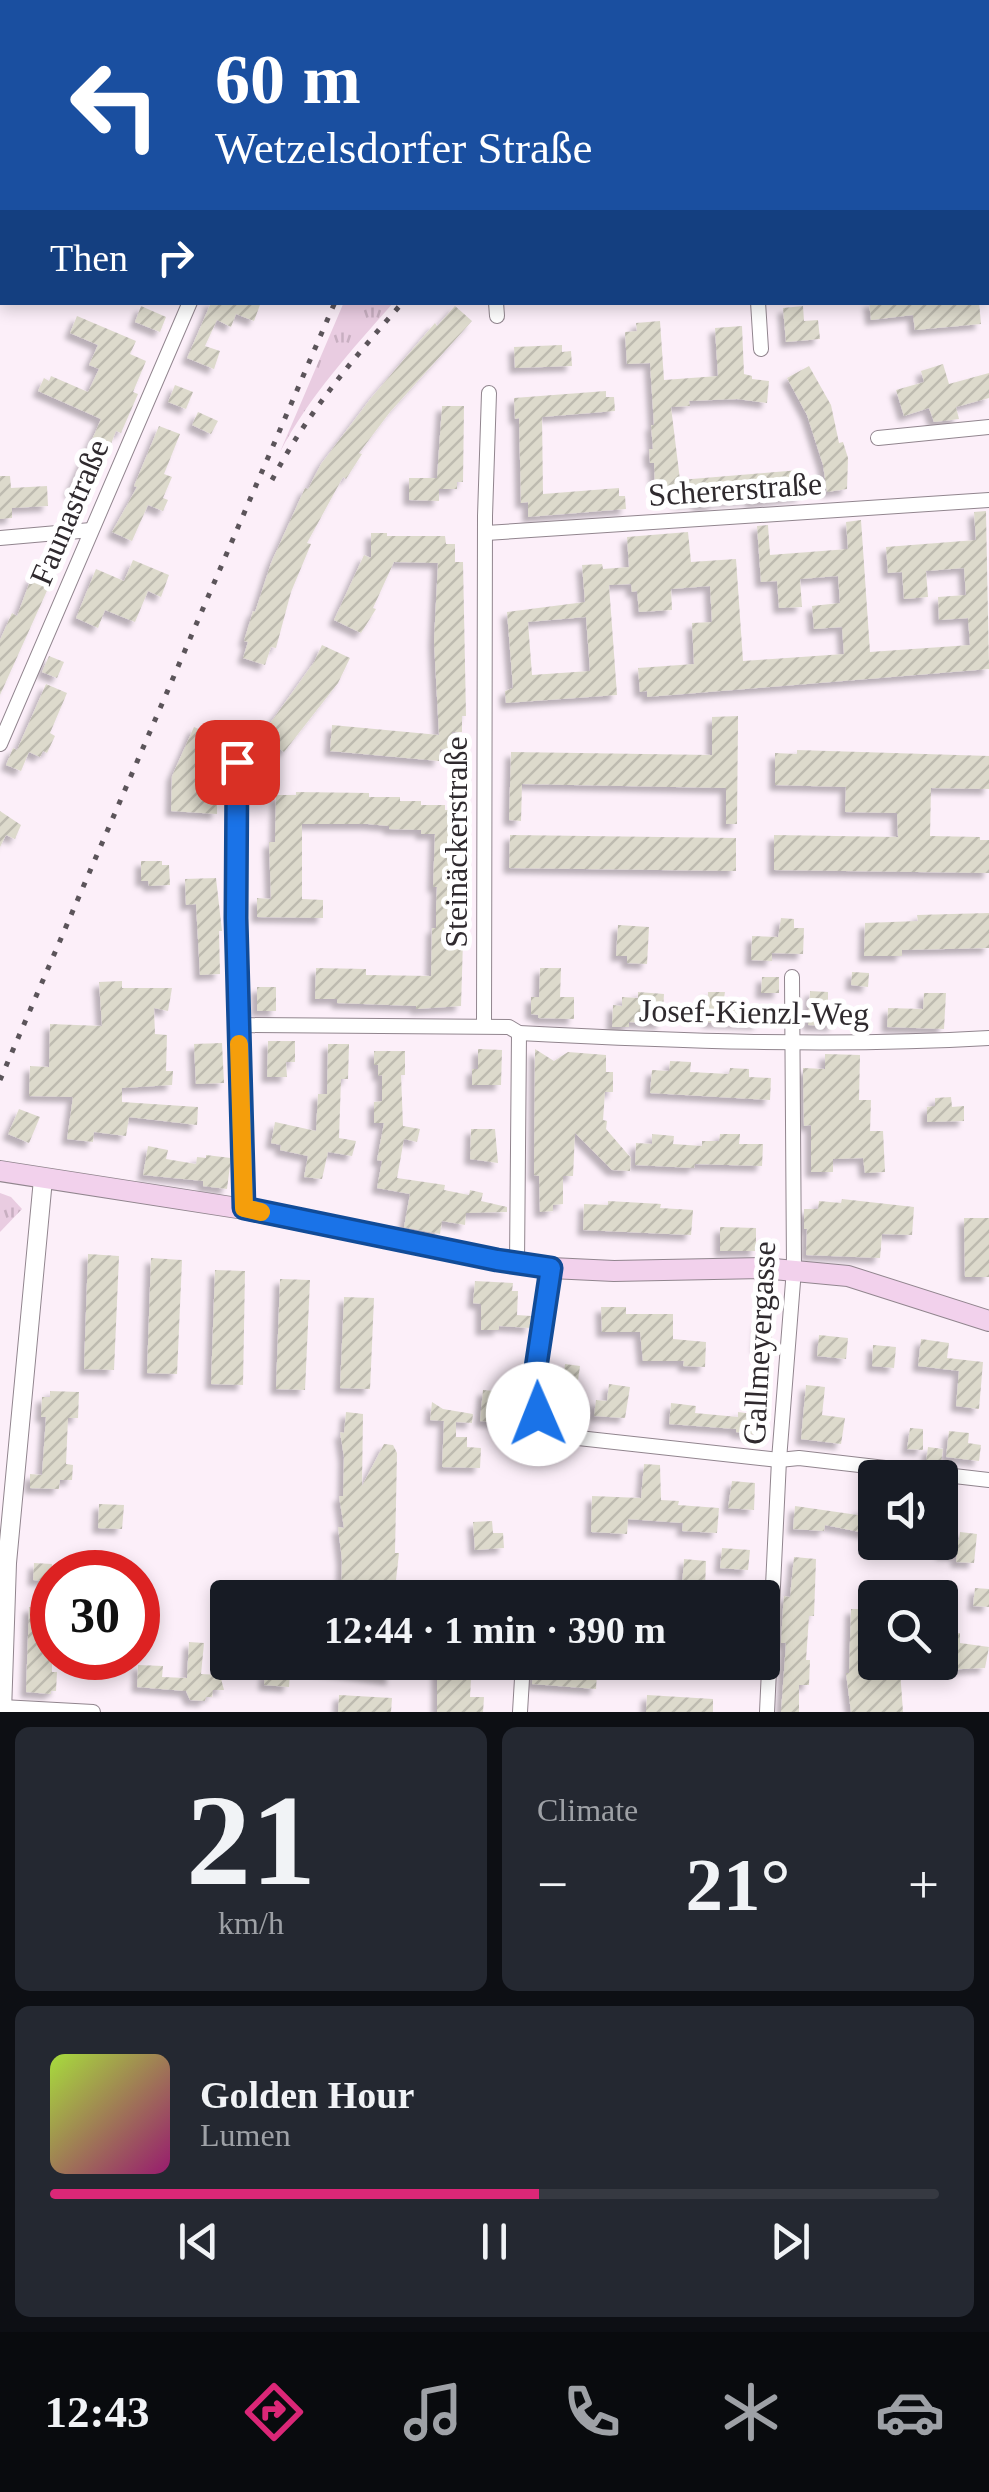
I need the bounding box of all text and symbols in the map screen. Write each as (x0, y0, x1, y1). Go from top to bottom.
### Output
icon: left (50, 40, 180, 170)
text: 60 m (215, 41, 361, 118)
text: Wetzelsdorfer Straße (215, 123, 592, 173)
icon: right (148, 230, 203, 285)
text: Then (50, 237, 128, 279)
street label: Faunastraße (22, 434, 116, 590)
street label: Schererstraße (647, 465, 823, 513)
pin (195, 720, 280, 805)
icon: arrive (210, 735, 265, 790)
street label: Steinäckerstraße (438, 736, 474, 948)
street label: Josef-Kienzl-Weg (639, 992, 869, 1032)
street label: Gallmeyergasse (736, 1240, 782, 1446)
position arrow (486, 1362, 590, 1466)
map controls (858, 1460, 958, 1680)
button: sound (858, 1460, 958, 1560)
speed limit sign: 30 (30, 1550, 160, 1680)
button: search (858, 1580, 958, 1680)
text: 12:44 · 1 min · 390 m (324, 1609, 666, 1651)
text: 21 (186, 1768, 316, 1912)
text: Climate (537, 1792, 638, 1828)
text: 21° (686, 1843, 791, 1926)
text: − (537, 1854, 568, 1915)
text: + (908, 1854, 939, 1915)
text: km/h (218, 1905, 284, 1941)
text: Golden Hour (200, 2074, 414, 2116)
text: Lumen (200, 2117, 291, 2153)
icon: previous (171, 2214, 226, 2269)
icon: pause (467, 2214, 522, 2269)
icon: next (763, 2214, 818, 2269)
icon: directions (239, 2377, 309, 2447)
icon: music (398, 2377, 468, 2447)
icon: phone (557, 2377, 627, 2447)
icon: climate (716, 2377, 786, 2447)
icon: car (875, 2377, 945, 2447)
text: 12:43 (45, 2387, 150, 2437)

